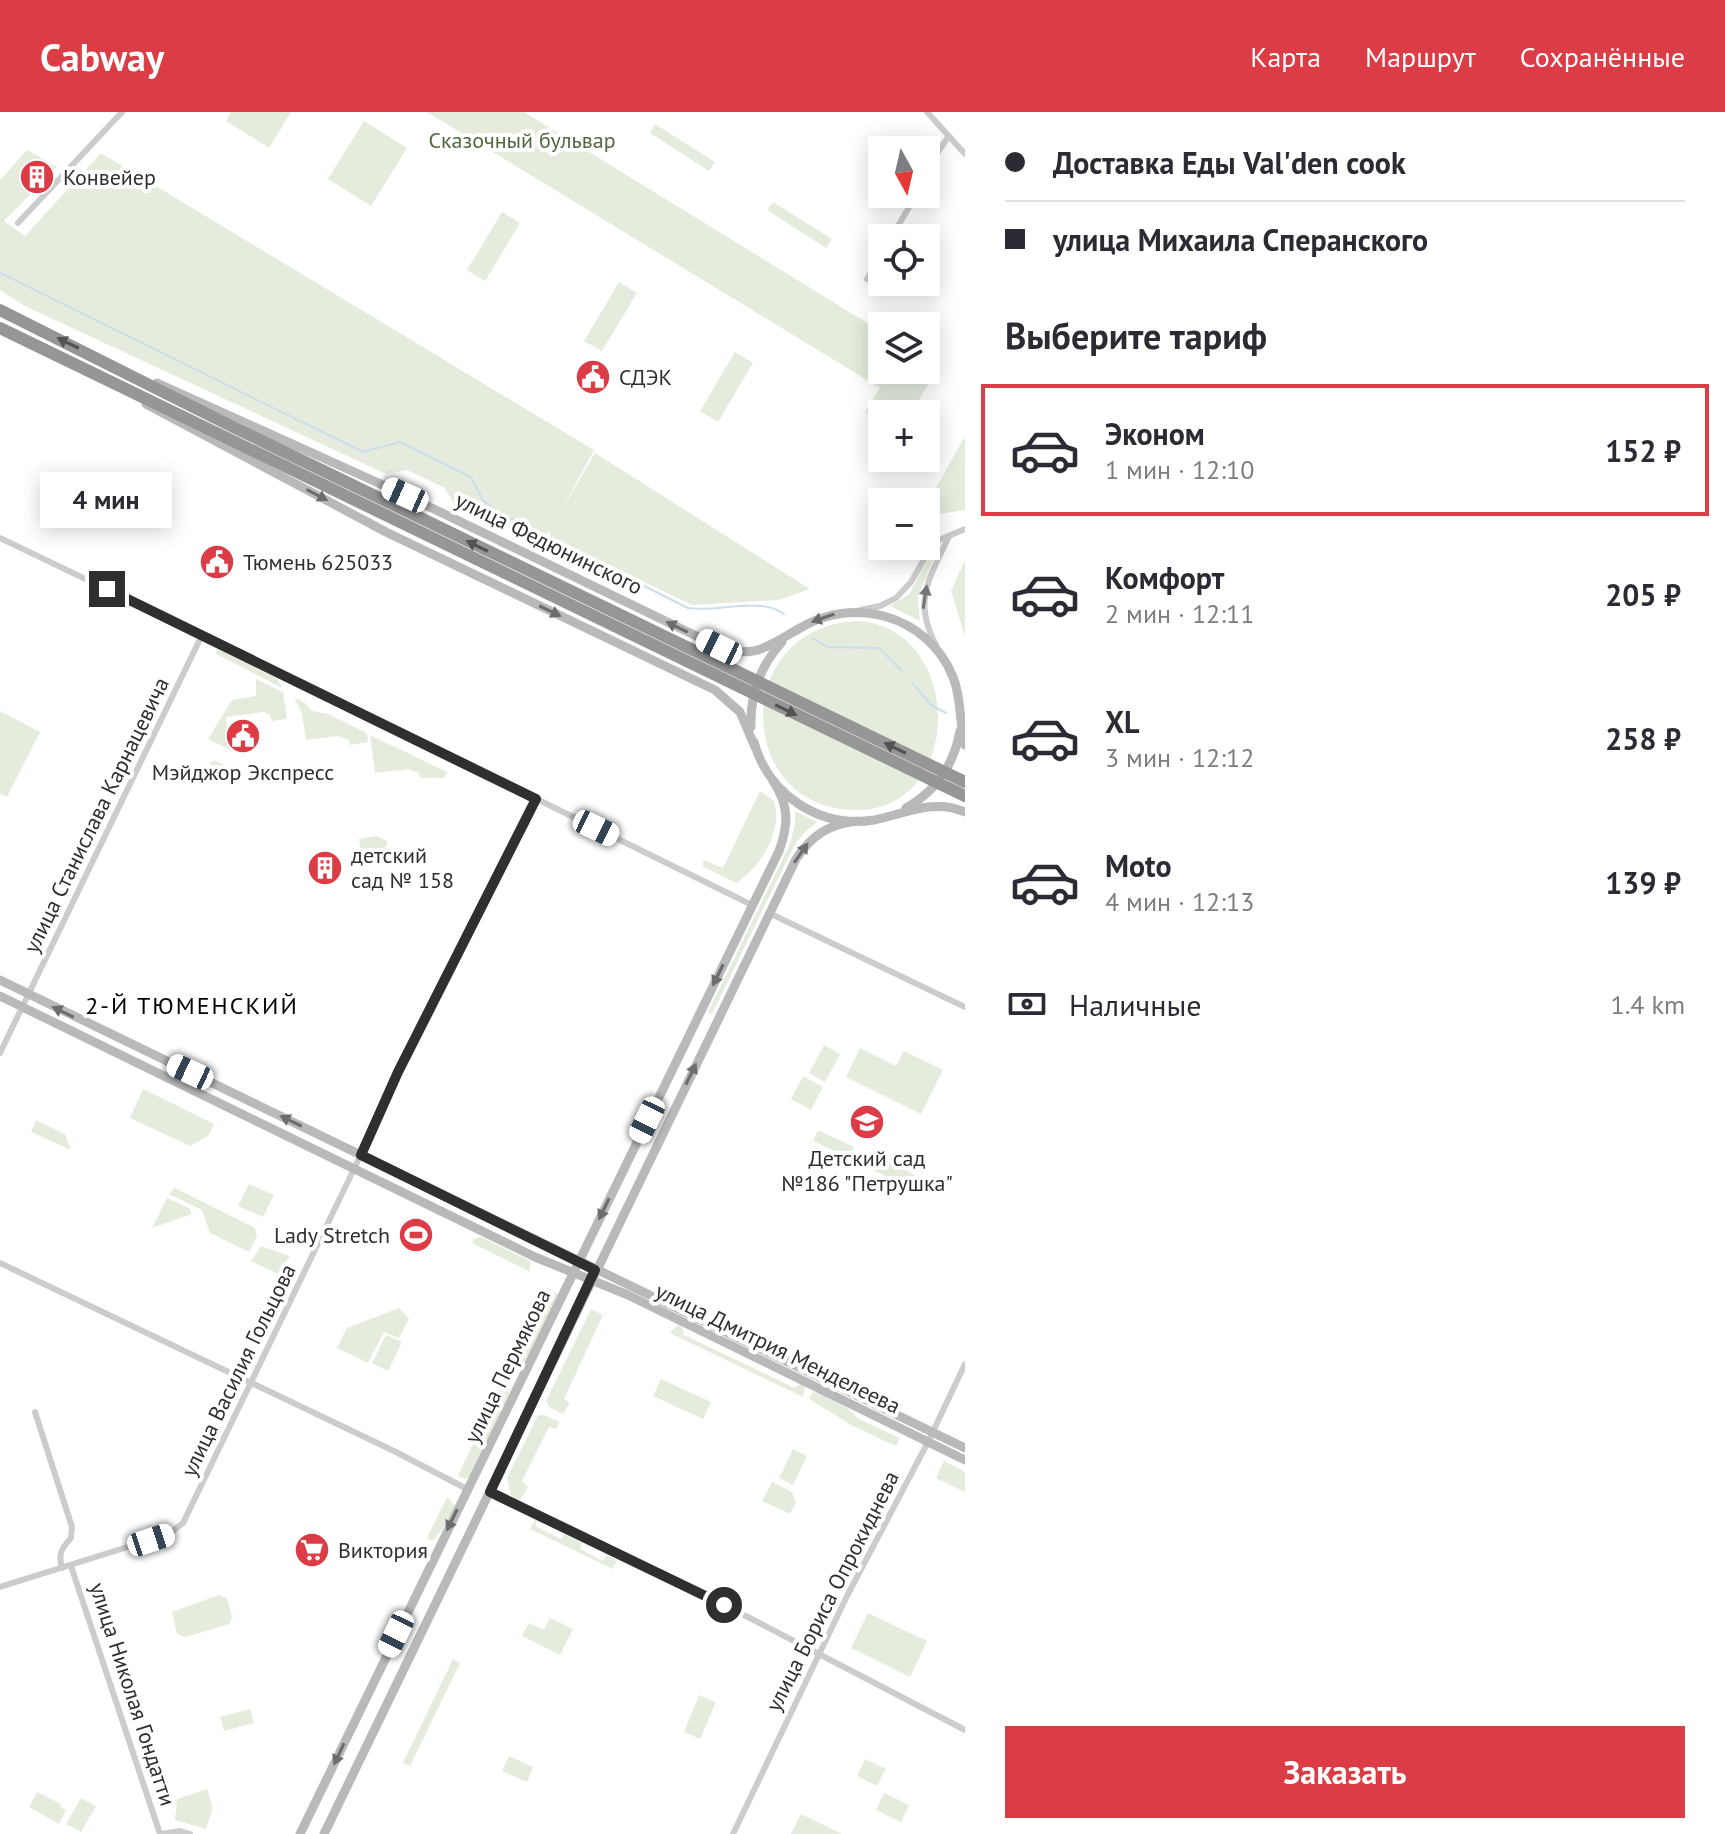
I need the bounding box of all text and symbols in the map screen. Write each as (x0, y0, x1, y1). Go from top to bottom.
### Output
text: Cabway (40, 32, 164, 81)
text: Карта (1250, 38, 1321, 75)
text: Маршрут (1365, 38, 1476, 75)
text: Сохранённые (1520, 38, 1685, 75)
park label: Сказочный бульвар (428, 126, 616, 154)
north arrow (868, 136, 940, 208)
map controls (868, 136, 940, 560)
text: Доставка Еды Val'den cook (1053, 143, 1406, 182)
building icon: Конвейер (18, 158, 56, 196)
place label: Конвейер (63, 163, 156, 191)
text: улица Михаила Сперанского (1053, 220, 1428, 259)
button: locate (868, 224, 940, 296)
button: layers (868, 312, 940, 384)
text: Выберите тариф (1005, 312, 1267, 359)
one-way arrow (57, 337, 80, 350)
public building icon: СДЭК (574, 358, 612, 396)
place label: СДЭК (619, 363, 672, 391)
button: + (868, 400, 940, 472)
icon: car (1009, 414, 1081, 486)
text: Эконом (1105, 414, 1205, 453)
text: 152 ₽ (1605, 431, 1681, 470)
text: 1 мин · 12:10 (1105, 453, 1254, 486)
callout: 4 мин (41, 473, 173, 529)
car (378, 474, 432, 516)
text: 4 мин (73, 483, 139, 516)
street label: улица Федюнинского (451, 486, 647, 600)
button: − (868, 488, 940, 560)
one-way arrow (306, 489, 329, 502)
one-way arrow (465, 539, 489, 553)
public building icon: Тюмень 625033 (198, 543, 236, 581)
place label: Тюмень 625033 (243, 548, 393, 576)
icon: car (1009, 558, 1081, 630)
text: Комфорт (1105, 558, 1224, 597)
route end (89, 571, 125, 607)
text: 205 ₽ (1605, 575, 1681, 614)
one-way arrow (919, 584, 932, 609)
text: 2 мин · 12:11 (1105, 597, 1254, 630)
one-way arrow (539, 604, 562, 618)
one-way arrow (810, 613, 834, 625)
one-way arrow (666, 620, 689, 634)
car (692, 626, 746, 668)
street label: улица Станислава Карнацевича (17, 673, 175, 957)
icon: car (1009, 702, 1081, 774)
text: XL (1105, 702, 1139, 741)
one-way arrow (775, 703, 798, 717)
public building icon: Мэйджор Экспресс (224, 717, 262, 755)
text: 258 ₽ (1605, 719, 1681, 758)
one-way arrow (883, 741, 906, 755)
text: 3 мин · 12:12 (1105, 741, 1254, 774)
place label: Мэйджор Экспресс (152, 758, 334, 786)
car (569, 807, 623, 849)
place label: детский сад № 158 (351, 841, 454, 894)
one-way arrow (793, 843, 808, 864)
icon: car (1009, 846, 1081, 918)
text: Moto (1105, 846, 1172, 885)
building icon: детский сад № 158 (306, 849, 344, 887)
text: 139 ₽ (1605, 863, 1681, 902)
text: 4 мин · 12:13 (1105, 885, 1254, 918)
one-way arrow (711, 964, 725, 987)
icon: cash (1005, 982, 1049, 1026)
text: Наличные (1069, 985, 1201, 1024)
text: 1.4 km (1611, 988, 1685, 1021)
district label: 2-Й ТЮМЕНСКИЙ (85, 990, 299, 1021)
one-way arrow (51, 1005, 75, 1019)
car (163, 1051, 217, 1093)
one-way arrow (684, 1063, 698, 1086)
car (626, 1093, 668, 1147)
school or university icon: Детский сад №186 "Петрушка" (848, 1103, 886, 1141)
one-way arrow (279, 1114, 303, 1128)
place label: Детский сад №186 "Петрушка" (781, 1144, 953, 1197)
one-way arrow (597, 1197, 611, 1221)
sports icon: Lady Stretch (397, 1216, 435, 1254)
place label: Lady Stretch (274, 1221, 390, 1249)
street label: улица Василия Гольцова (174, 1259, 302, 1481)
street label: улица Дмитрия Менделеева (651, 1276, 905, 1420)
street label: улица Пермякова (458, 1284, 556, 1448)
street label: улица Бориса Опрокиднева (759, 1466, 905, 1716)
one-way arrow (445, 1508, 459, 1531)
car (124, 1521, 178, 1559)
supermarket icon: Виктория (293, 1531, 331, 1569)
place label: Виктория (338, 1536, 428, 1564)
street label: улица Николая Гондатти (84, 1579, 182, 1809)
route start (706, 1587, 742, 1623)
car (375, 1607, 417, 1661)
button: Заказать (1005, 1726, 1685, 1818)
one-way arrow (332, 1742, 346, 1765)

